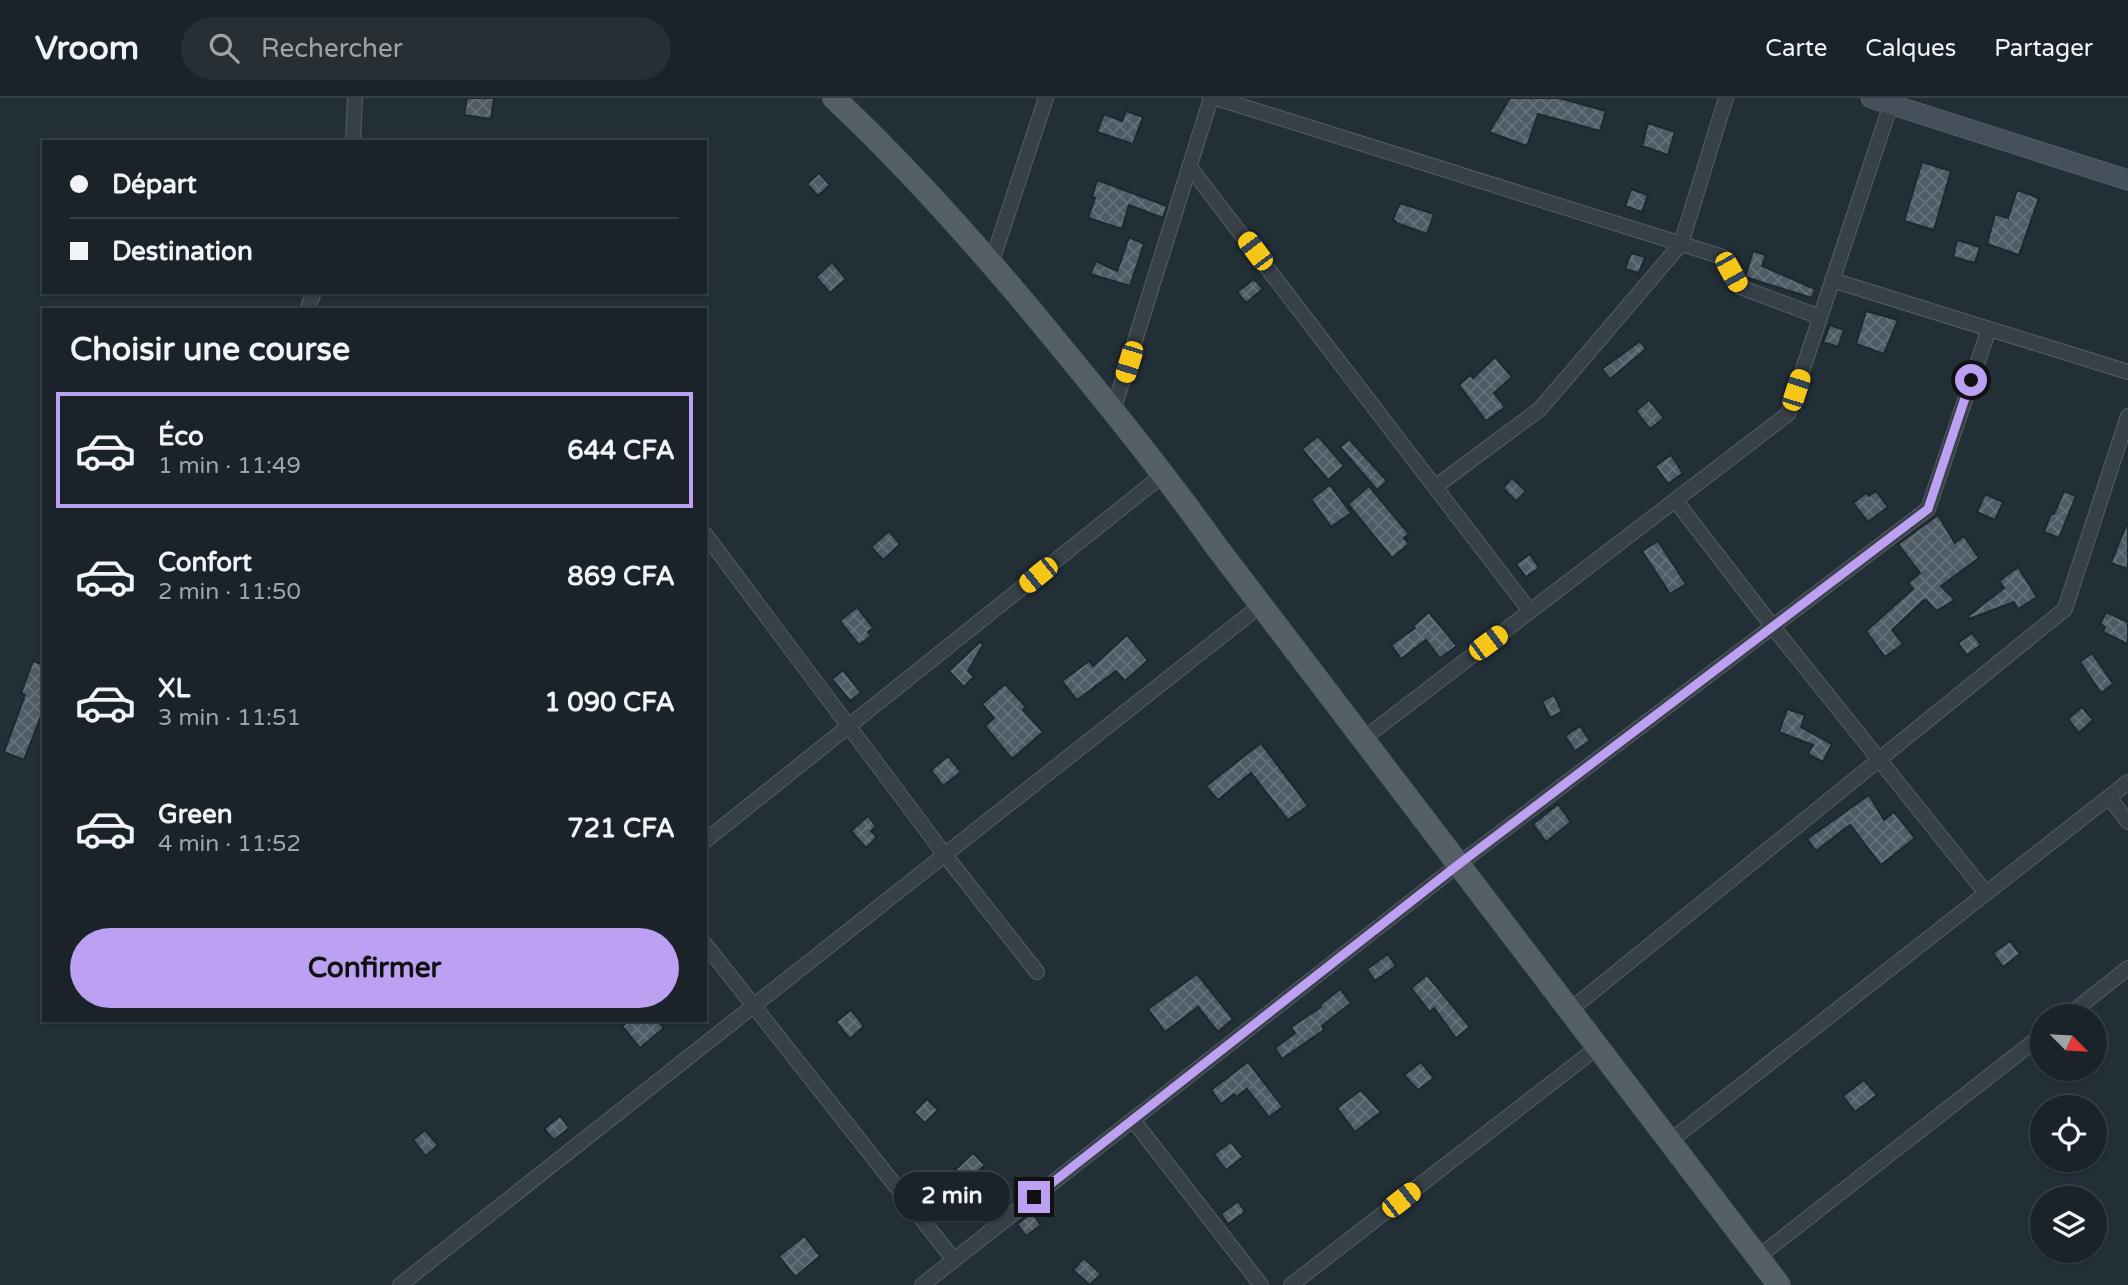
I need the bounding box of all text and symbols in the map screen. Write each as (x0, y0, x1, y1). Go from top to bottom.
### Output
search box (181, 17, 671, 80)
text: Vroom (35, 29, 139, 68)
icon: search (205, 29, 243, 67)
text: Rechercher (261, 33, 403, 64)
text: Carte (1765, 34, 1827, 63)
text: Calques (1865, 34, 1956, 63)
text: Partager (1994, 34, 2093, 63)
text: Départ (112, 169, 197, 200)
car (1234, 228, 1277, 274)
text: Destination (112, 236, 253, 267)
car (1712, 249, 1751, 295)
text: Choisir une course (70, 331, 350, 369)
car (1113, 339, 1146, 385)
route start (1955, 364, 1987, 396)
car (1780, 367, 1813, 413)
icon: car (74, 419, 137, 482)
text: Éco (158, 421, 204, 452)
text: 644 CFA (567, 435, 675, 466)
text: 1 min · 11:49 (158, 452, 301, 480)
icon: car (74, 545, 137, 608)
text: Confort (158, 547, 252, 578)
car (1016, 554, 1061, 596)
text: 869 CFA (567, 561, 675, 592)
text: 2 min · 11:50 (158, 578, 301, 606)
car (1465, 622, 1512, 664)
icon: car (74, 671, 137, 734)
text: XL (158, 673, 190, 704)
text: 1 090 CFA (544, 687, 675, 718)
text: 3 min · 11:51 (158, 704, 301, 732)
icon: car (74, 797, 137, 860)
text: Green (158, 799, 233, 830)
text: 721 CFA (567, 813, 675, 844)
text: 4 min · 11:52 (158, 830, 301, 858)
button: Confirmer (70, 928, 679, 1008)
north arrow (2030, 1004, 2107, 1082)
map controls (2030, 1004, 2107, 1263)
button: locate (2030, 1095, 2107, 1172)
callout: 2 min (894, 1172, 1010, 1222)
car (1378, 1179, 1425, 1221)
route end (1018, 1181, 1050, 1213)
text: 2 min (921, 1182, 983, 1210)
button: layers (2030, 1186, 2107, 1263)

